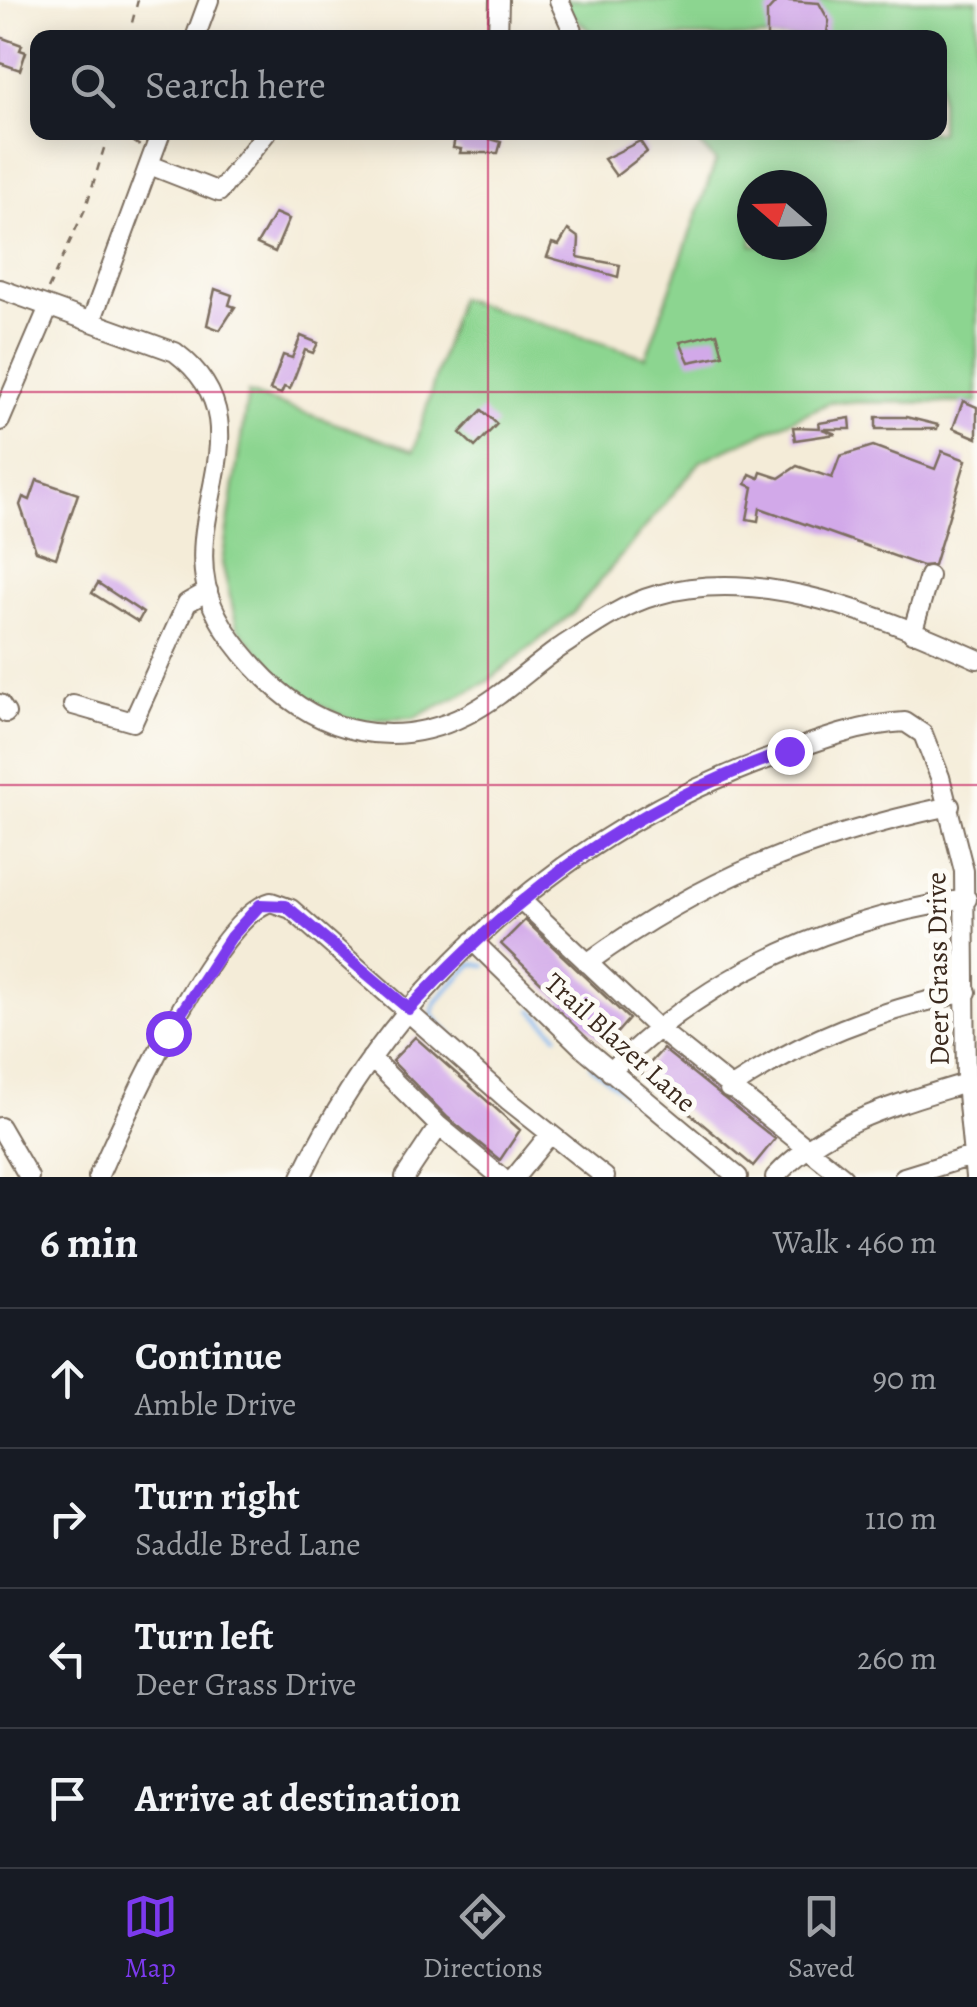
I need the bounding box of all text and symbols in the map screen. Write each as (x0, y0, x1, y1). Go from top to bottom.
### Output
search box (30, 30, 947, 140)
icon: search (65, 58, 120, 113)
text: Search here (145, 59, 326, 111)
north arrow (737, 170, 827, 260)
route end (767, 729, 813, 775)
street label: Deer Grass Drive (917, 872, 959, 1066)
street label: Trail Blazer Lane (536, 965, 704, 1121)
route start (146, 1011, 192, 1057)
text: 6 min (40, 1214, 138, 1271)
text: Walk · 460 m (773, 1220, 937, 1264)
text: Continue (135, 1330, 282, 1382)
icon: ahead (40, 1351, 95, 1406)
text: 90 m (872, 1356, 937, 1400)
text: Amble Drive (135, 1382, 296, 1426)
text: Turn right (135, 1470, 300, 1522)
icon: right (40, 1491, 95, 1546)
text: 110 m (865, 1496, 937, 1540)
text: Saddle Bred Lane (135, 1522, 361, 1566)
text: Turn left (135, 1610, 274, 1662)
icon: left (40, 1631, 95, 1686)
text: 260 m (857, 1636, 937, 1680)
text: Deer Grass Drive (135, 1662, 356, 1706)
icon: arrive (40, 1771, 95, 1826)
text: Arrive at destination (135, 1772, 461, 1824)
tab: Map (123, 1889, 178, 1987)
tab: Directions (423, 1889, 543, 1987)
tab: Saved (788, 1889, 854, 1987)

